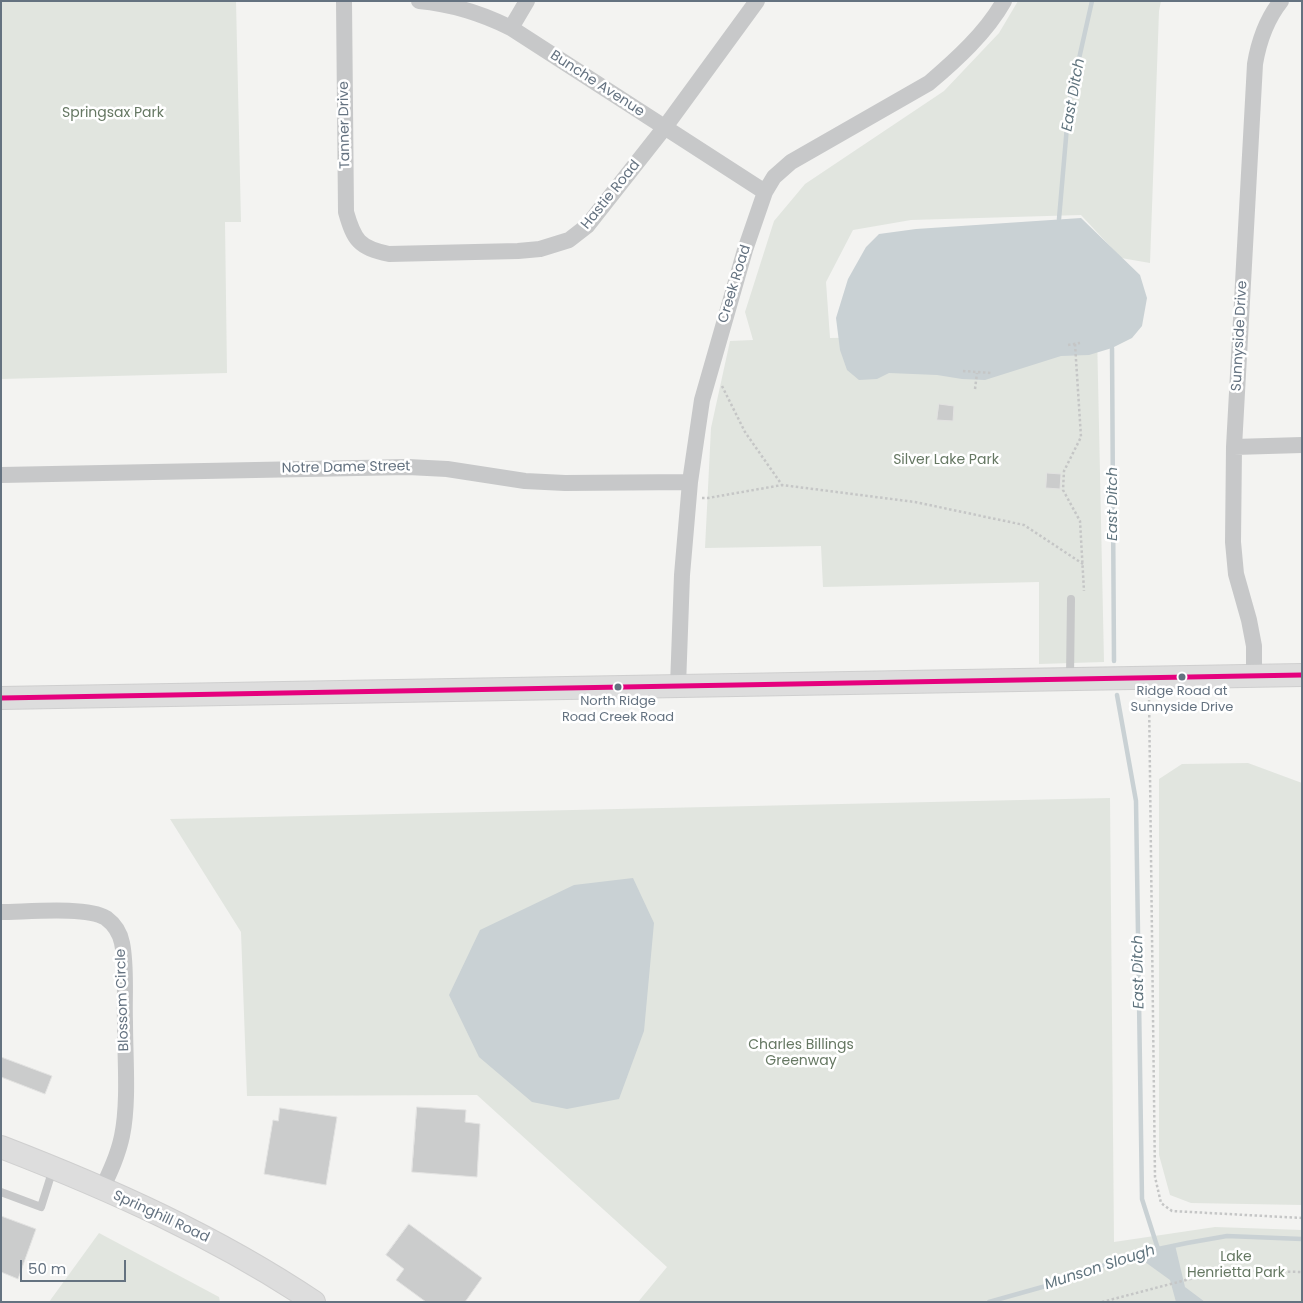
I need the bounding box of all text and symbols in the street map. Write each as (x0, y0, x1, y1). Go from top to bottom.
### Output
street label: Bunche Avenue (547, 47, 647, 121)
water label: East Ditch (1059, 57, 1089, 133)
street label: Tanner Drive (336, 81, 354, 169)
park label: Springsax Park (62, 105, 164, 121)
street label: Hastie Road (578, 157, 644, 233)
street label: Creek Road (715, 243, 755, 325)
street label: Sunnyside Drive (1229, 280, 1251, 392)
park label: Silver Lake Park (893, 452, 999, 468)
street label: Notre Dame Street (281, 458, 411, 478)
water label: East Ditch (1104, 467, 1122, 541)
marker: Ridge Road at Sunnyside Drive (1177, 672, 1187, 682)
marker: North Ridge Road Creek Road (613, 682, 623, 692)
place label: Ridge Road at Sunnyside Drive (1131, 684, 1233, 715)
place label: North Ridge Road Creek Road (562, 694, 674, 725)
water label: East Ditch (1129, 935, 1149, 1009)
street label: Blossom Circle (113, 948, 133, 1052)
park label: Charles Billings Greenway (748, 1037, 854, 1070)
street label: Springhill Road (110, 1187, 212, 1247)
water label: Munson Slough (1043, 1242, 1157, 1294)
park label: Lake Henrietta Park (1187, 1249, 1285, 1282)
scale bar (22, 1250, 129, 1282)
text: 50 m (28, 1258, 66, 1279)

